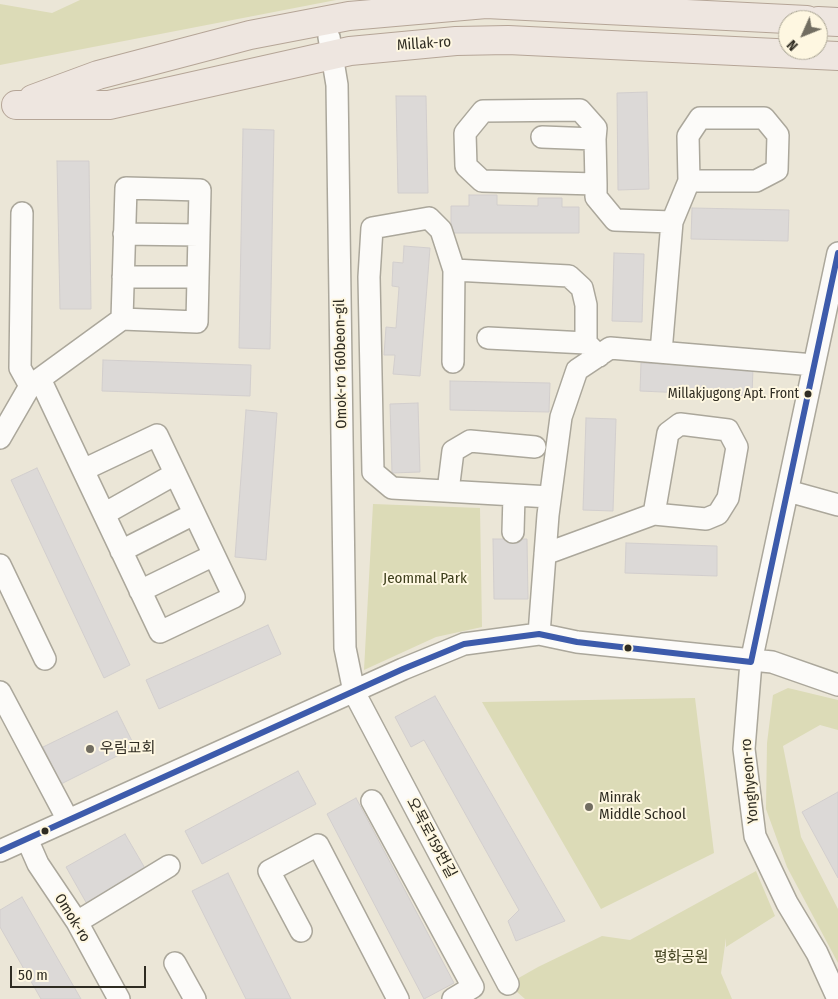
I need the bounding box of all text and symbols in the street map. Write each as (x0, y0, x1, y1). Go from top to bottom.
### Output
north arrow (778, 10, 828, 60)
street label: Millak-ro (396, 33, 452, 55)
text: N (784, 36, 802, 54)
street label: Omok-ro 160beon-gil (331, 299, 351, 429)
place label: Millakjugong Apt. Front (668, 386, 799, 402)
marker: Millakjugong Apt. Front (803, 389, 813, 399)
park label: Jeommal Park (383, 570, 467, 588)
unlabelled marker (623, 643, 633, 653)
street label: Yonghyeon-ro (737, 738, 763, 824)
place label: 우림교회 (100, 740, 155, 758)
marker: 우림교회 (84, 743, 96, 755)
place label: Minrak Middle School (599, 789, 686, 824)
street label: 오목로159번길 (402, 795, 460, 881)
marker: Minrak Middle School (583, 801, 595, 813)
unlabelled marker (40, 826, 50, 836)
street label: Omok-ro (50, 891, 94, 945)
park label: 평화공원 (653, 949, 709, 967)
scale bar (12, 956, 149, 988)
text: 50 m (18, 966, 48, 984)

